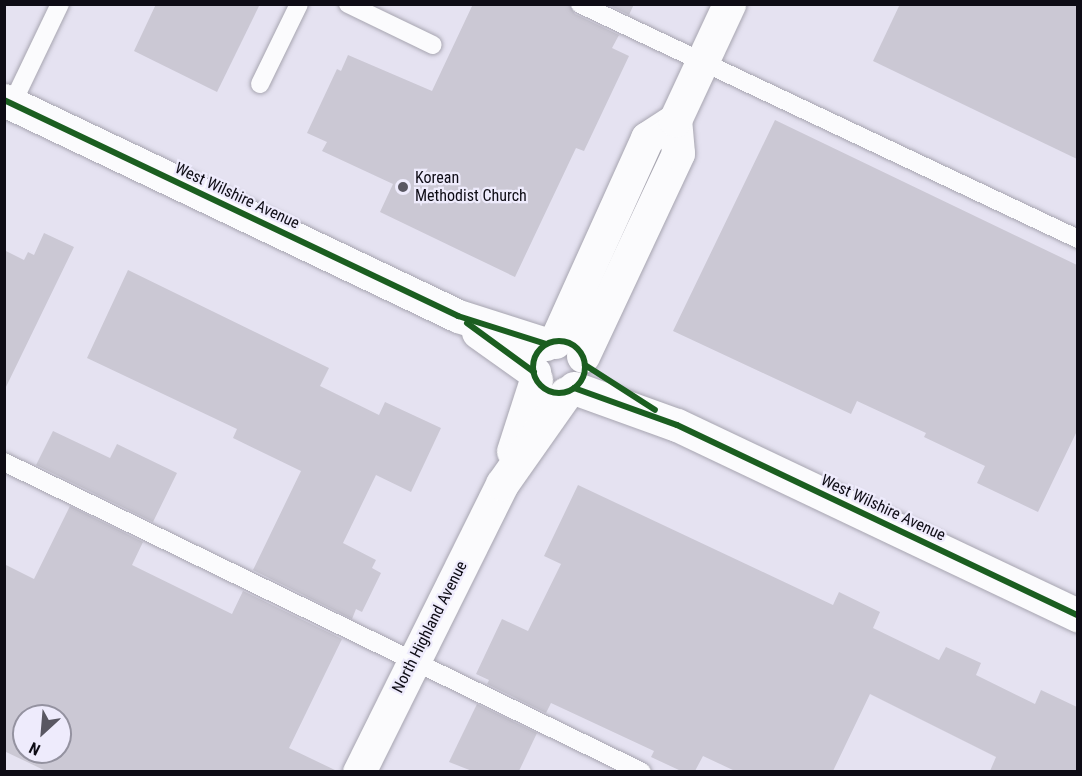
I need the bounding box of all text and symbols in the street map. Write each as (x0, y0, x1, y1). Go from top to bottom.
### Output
street label: West Wilshire Avenue (172, 159, 302, 233)
place label: Korean Methodist Church (415, 168, 527, 206)
marker: Korean Methodist Church (396, 180, 410, 194)
street label: West Wilshire Avenue (818, 471, 948, 545)
street label: North Highland Avenue (388, 558, 472, 696)
north arrow (12, 704, 72, 764)
text: N (26, 738, 43, 760)

